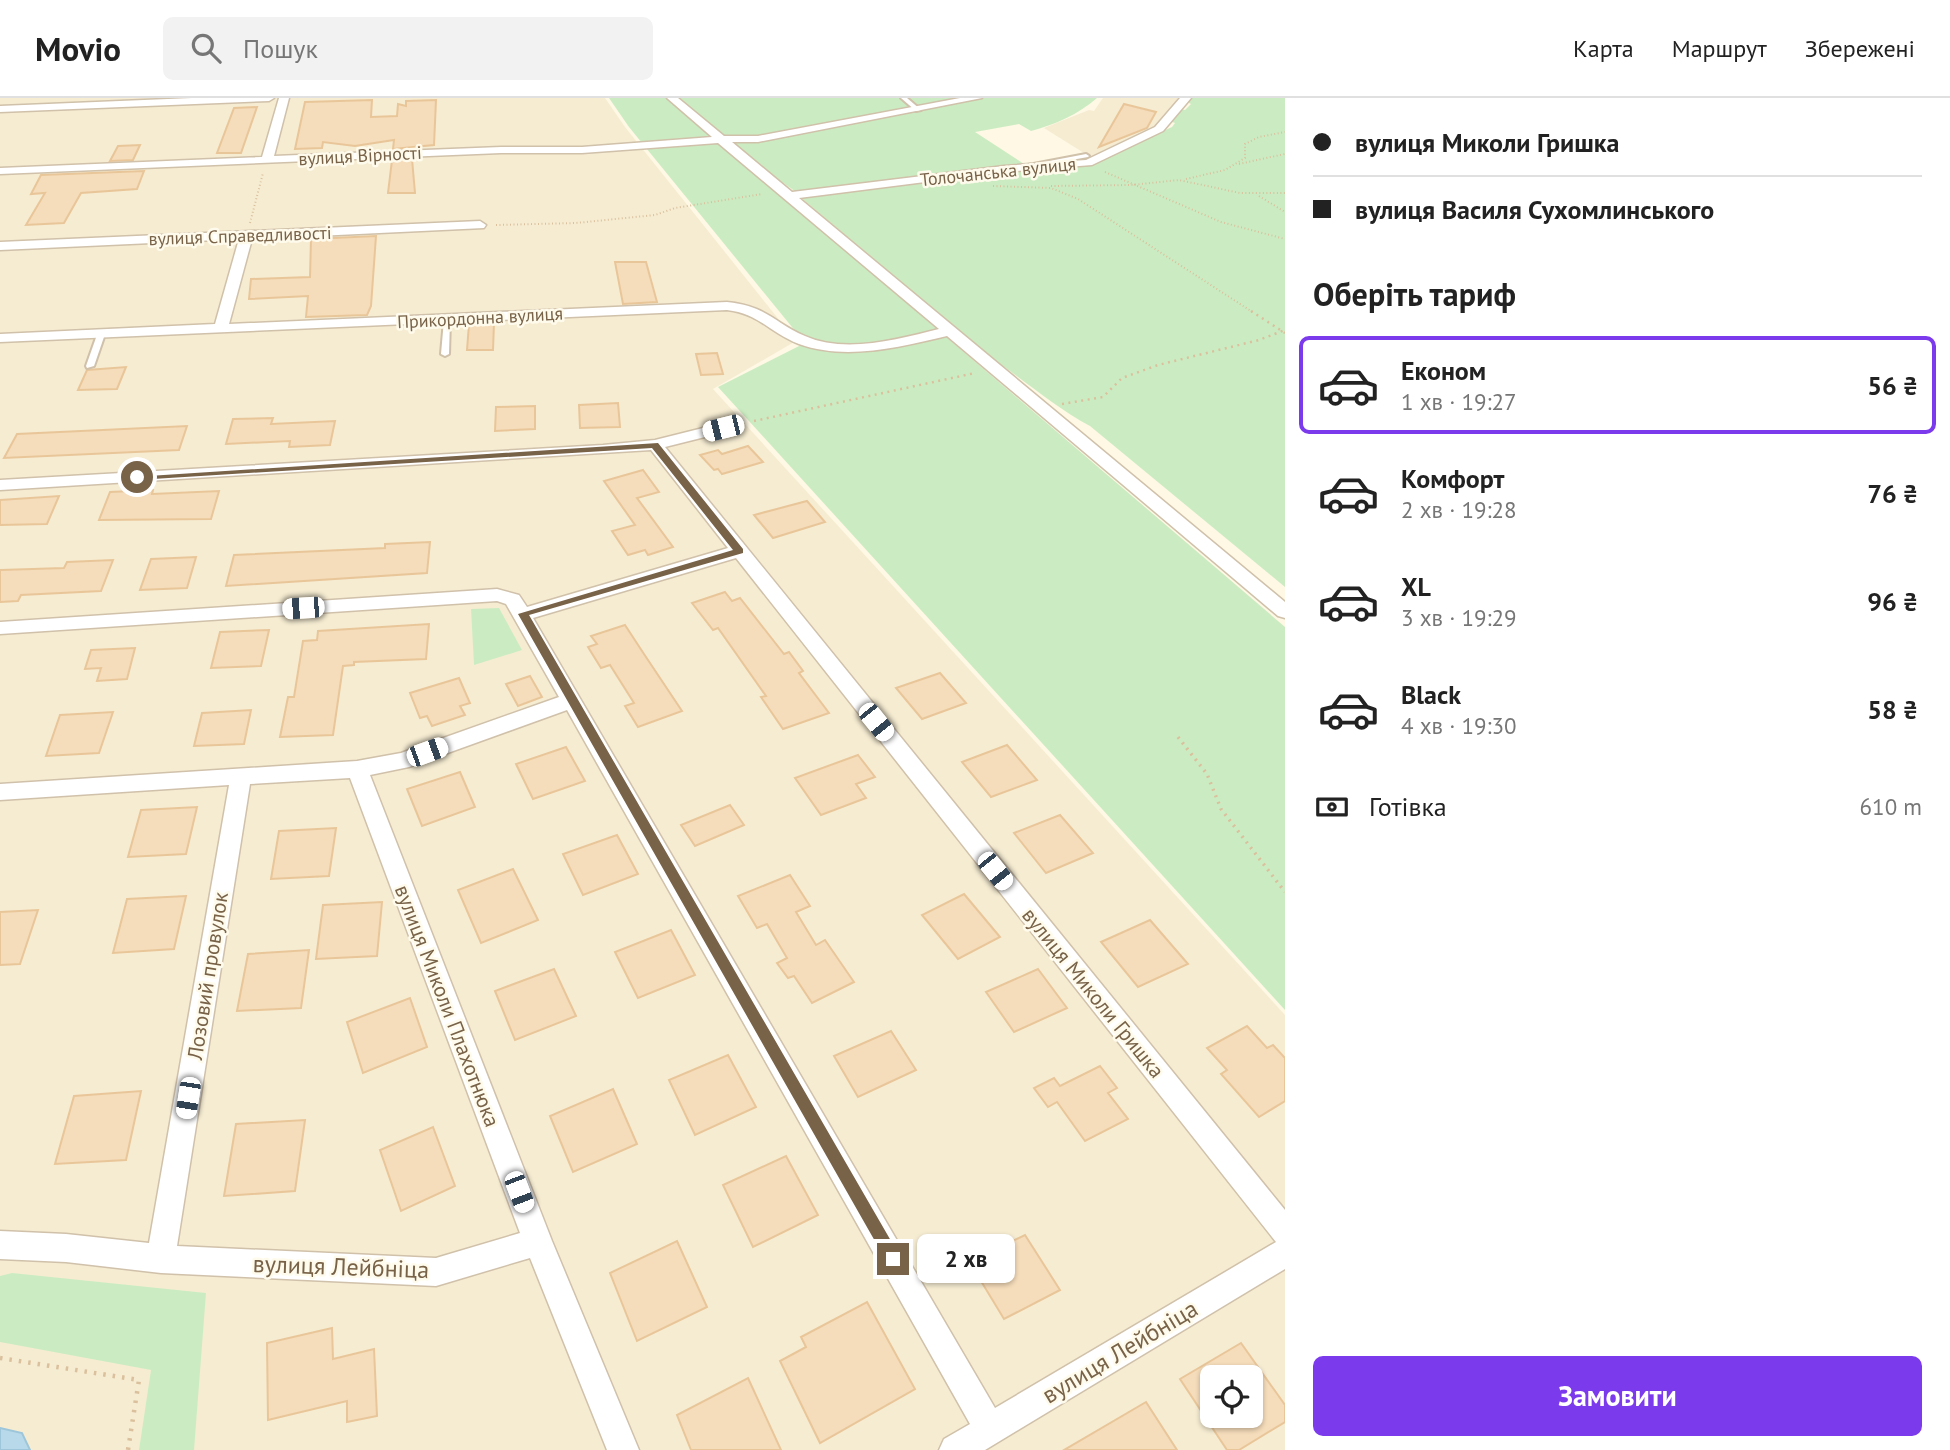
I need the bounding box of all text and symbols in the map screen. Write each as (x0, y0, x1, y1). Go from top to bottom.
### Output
search box (163, 17, 653, 80)
text: Movio (35, 27, 121, 70)
icon: search (187, 29, 225, 67)
text: Пошук (243, 32, 318, 65)
text: Карта (1573, 33, 1634, 64)
text: Маршрут (1672, 33, 1767, 64)
text: Збережені (1805, 33, 1915, 64)
text: вулиця Миколи Гришка (1355, 126, 1619, 159)
street label: вулиця Вірності (298, 141, 422, 170)
street label: Толочанська вулиця (919, 152, 1077, 191)
text: вулиця Василя Сухомлинського (1355, 193, 1714, 226)
street label: вулиця Справедливості (148, 221, 332, 250)
text: Оберіть тариф (1313, 273, 1516, 315)
street label: Прикордонна вулиця (396, 302, 564, 333)
icon: car (1317, 354, 1380, 417)
text: Економ (1401, 354, 1486, 387)
text: 56 ₴ (1867, 369, 1918, 402)
text: 1 хв · 19:27 (1401, 387, 1517, 416)
car (701, 413, 746, 443)
route start (121, 461, 153, 493)
icon: car (1317, 462, 1380, 525)
text: Комфорт (1401, 462, 1504, 495)
text: 76 ₴ (1867, 477, 1918, 510)
text: 2 хв · 19:28 (1401, 495, 1517, 524)
icon: car (1317, 570, 1380, 633)
text: XL (1401, 570, 1431, 603)
text: 96 ₴ (1867, 585, 1918, 618)
car (282, 596, 325, 620)
text: 3 хв · 19:29 (1401, 603, 1517, 632)
icon: car (1317, 678, 1380, 741)
text: Black (1401, 678, 1461, 711)
text: 58 ₴ (1867, 693, 1918, 726)
car (855, 699, 898, 745)
text: 4 хв · 19:30 (1401, 711, 1517, 740)
car (404, 735, 451, 769)
icon: cash (1313, 788, 1351, 826)
text: Готівка (1369, 790, 1447, 823)
text: 610 m (1860, 792, 1922, 821)
car (974, 848, 1017, 894)
street label: вулиця Миколи Плахотнюка (389, 881, 506, 1131)
street label: Лозовий провулок (181, 890, 234, 1063)
street label: вулиця Миколи Гришка (1016, 902, 1170, 1083)
car (175, 1076, 202, 1120)
car (502, 1169, 537, 1215)
callout: 2 хв (917, 1234, 1015, 1284)
route end (877, 1243, 909, 1275)
text: 2 хв (945, 1244, 987, 1273)
street label: вулиця Лейбніца (252, 1248, 430, 1285)
street label: вулиця Лейбніца (1036, 1293, 1203, 1410)
button: Замовити (1313, 1356, 1922, 1436)
map controls (1200, 1365, 1263, 1428)
button: locate (1200, 1365, 1263, 1428)

